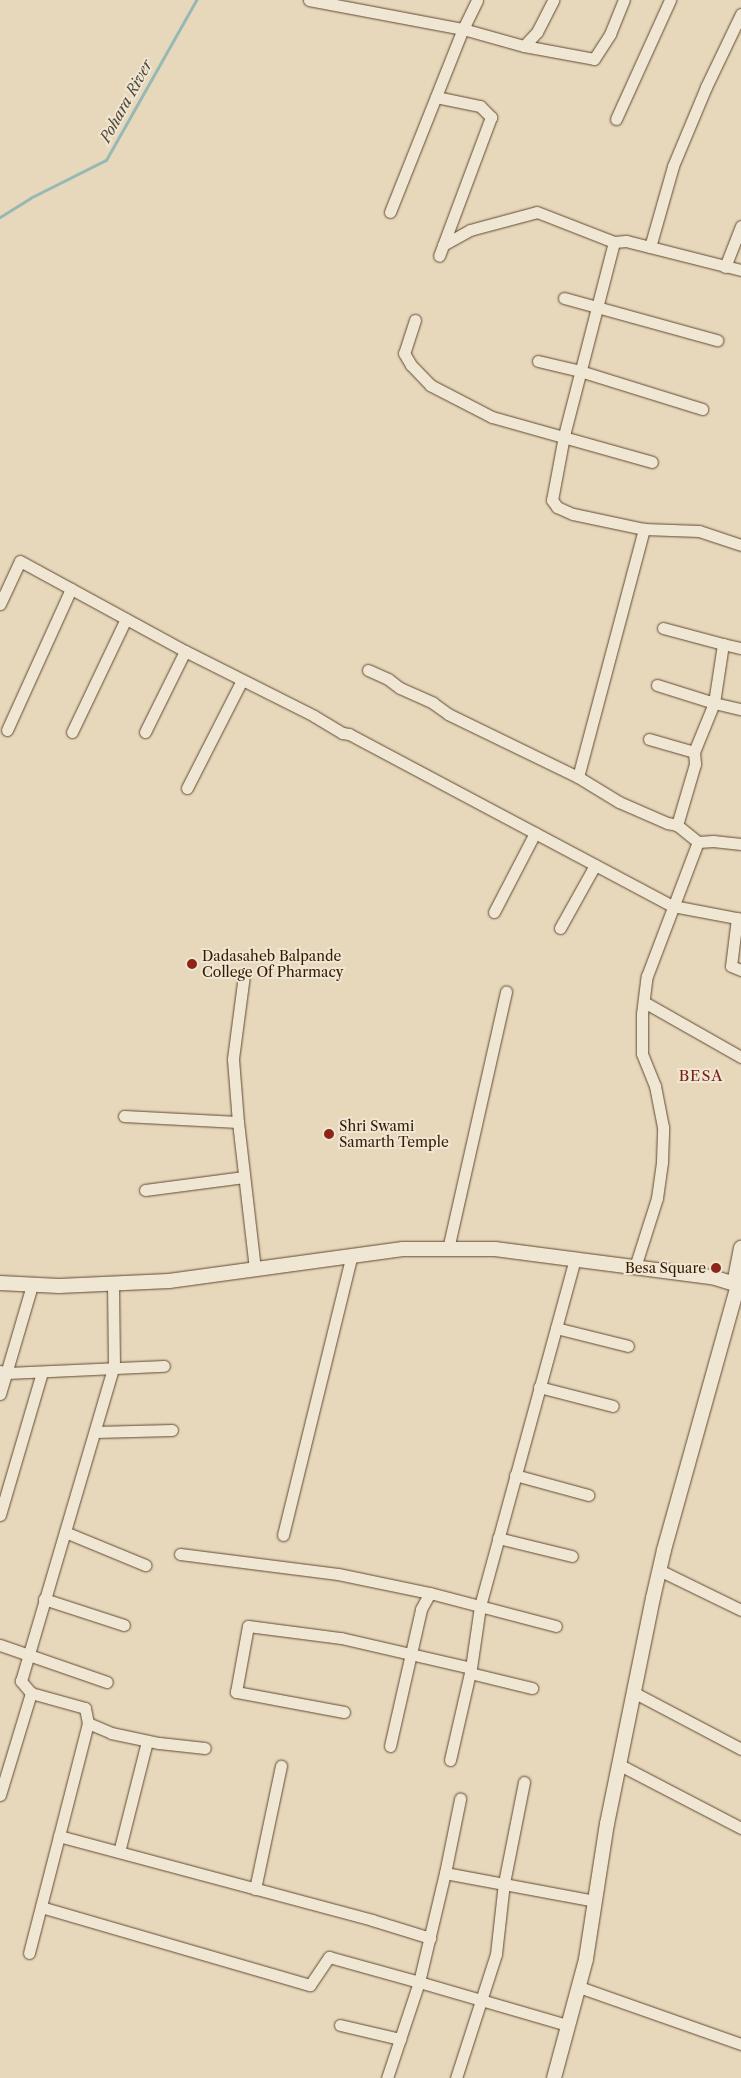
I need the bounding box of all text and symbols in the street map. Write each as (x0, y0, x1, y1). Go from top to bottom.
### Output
water label: Pohara River (96, 56, 156, 146)
place label: Dadasaheb Balpande College Of Pharmacy (202, 948, 343, 980)
marker: Dadasaheb Balpande College Of Pharmacy (186, 958, 198, 970)
district label: BESA (678, 1067, 724, 1085)
place label: Shri Swami Samarth Temple (339, 1118, 449, 1150)
marker: Shri Swami Samarth Temple (323, 1128, 335, 1140)
place label: Besa Square (625, 1260, 706, 1276)
marker: Besa Square (710, 1262, 722, 1274)

